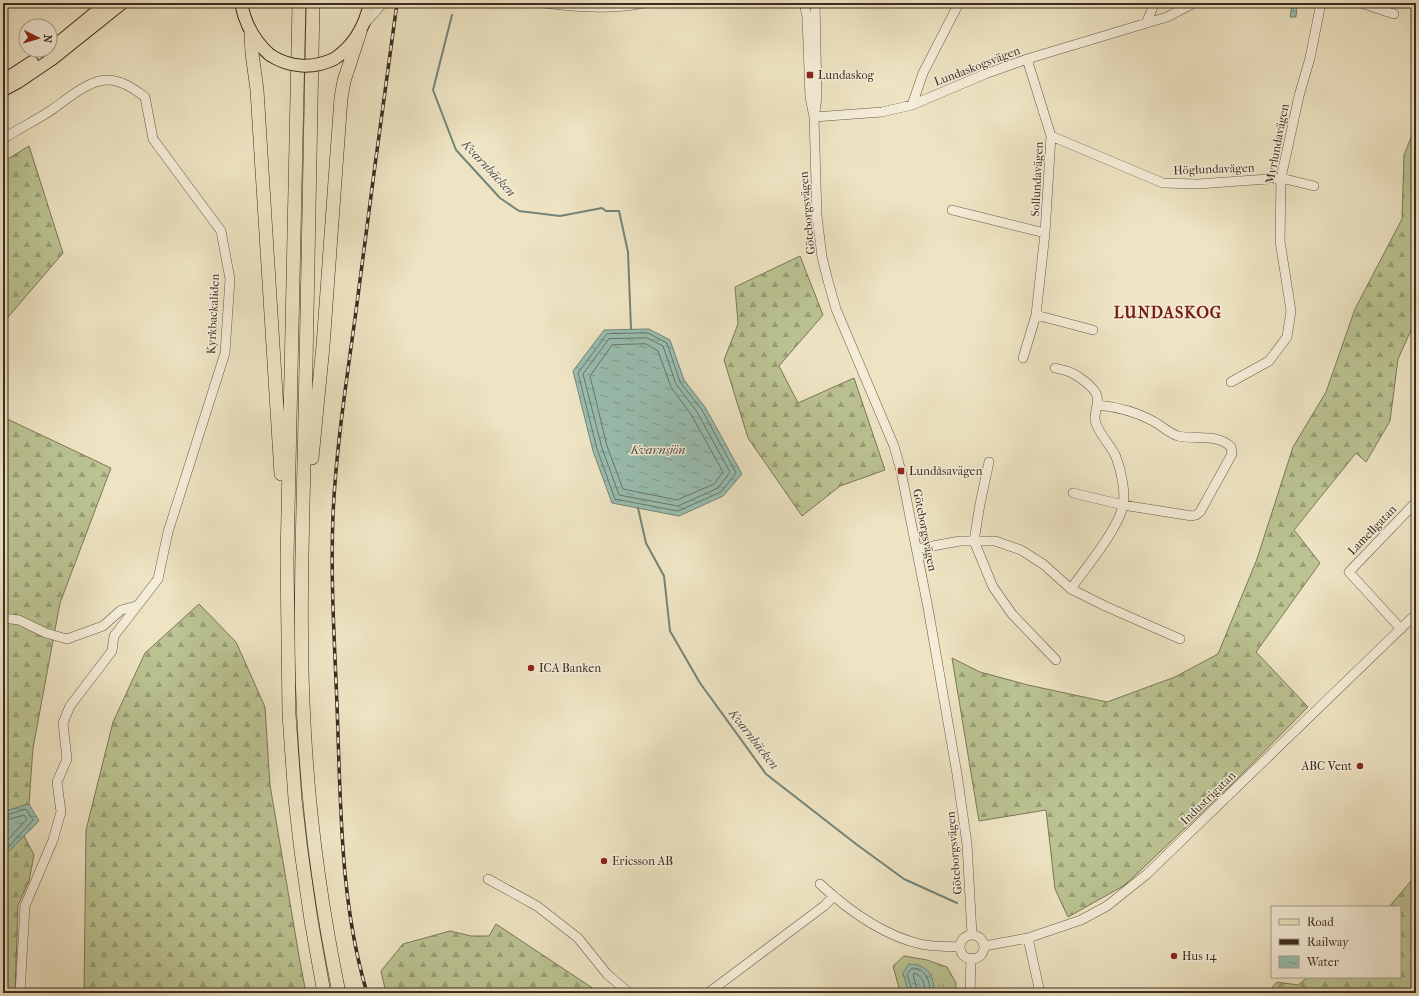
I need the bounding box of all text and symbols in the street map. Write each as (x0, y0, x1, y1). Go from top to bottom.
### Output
north arrow (18, 18, 58, 58)
text: N (41, 34, 54, 44)
street label: Lundaskogsvägen (932, 43, 1022, 89)
place label: Lundaskog (818, 68, 875, 82)
marker: Lundaskog (805, 70, 815, 80)
street label: Myrlundavägen (1262, 103, 1292, 185)
water label: Kvarnbäcken (458, 136, 519, 200)
street label: Sollundavägen (1028, 141, 1046, 217)
street label: Höglundavägen (1173, 161, 1255, 177)
street label: Göteborgsvägen (796, 171, 818, 255)
street label: Kyrkbackaliden (204, 273, 222, 355)
district label: LUNDASKOG (1114, 303, 1222, 322)
water label: Kvarnsjön (629, 442, 686, 457)
place label: Lundåsavägen (909, 464, 983, 478)
marker: Lundåsavägen (896, 466, 906, 476)
street label: Göteborgsvägen (910, 488, 940, 572)
street label: Lamellgatan (1345, 502, 1399, 558)
place label: ICA Banken (539, 661, 601, 675)
marker: ICA Banken (526, 663, 536, 673)
water label: Kvarnbäcken (725, 705, 782, 772)
place label: ABC Vent (1301, 759, 1353, 773)
marker: ABC Vent (1355, 761, 1365, 771)
street label: Industrigatan (1178, 768, 1238, 828)
street label: Göteborgsvägen (943, 811, 965, 895)
place label: Ericsson AB (612, 854, 673, 868)
marker: Ericsson AB (599, 856, 609, 866)
legend (1271, 906, 1401, 978)
text: Road (1307, 915, 1334, 929)
text: Railway (1307, 935, 1349, 949)
place label: Hus 14 (1182, 949, 1217, 963)
marker: Hus 14 (1169, 951, 1179, 961)
text: Water (1306, 955, 1340, 969)

